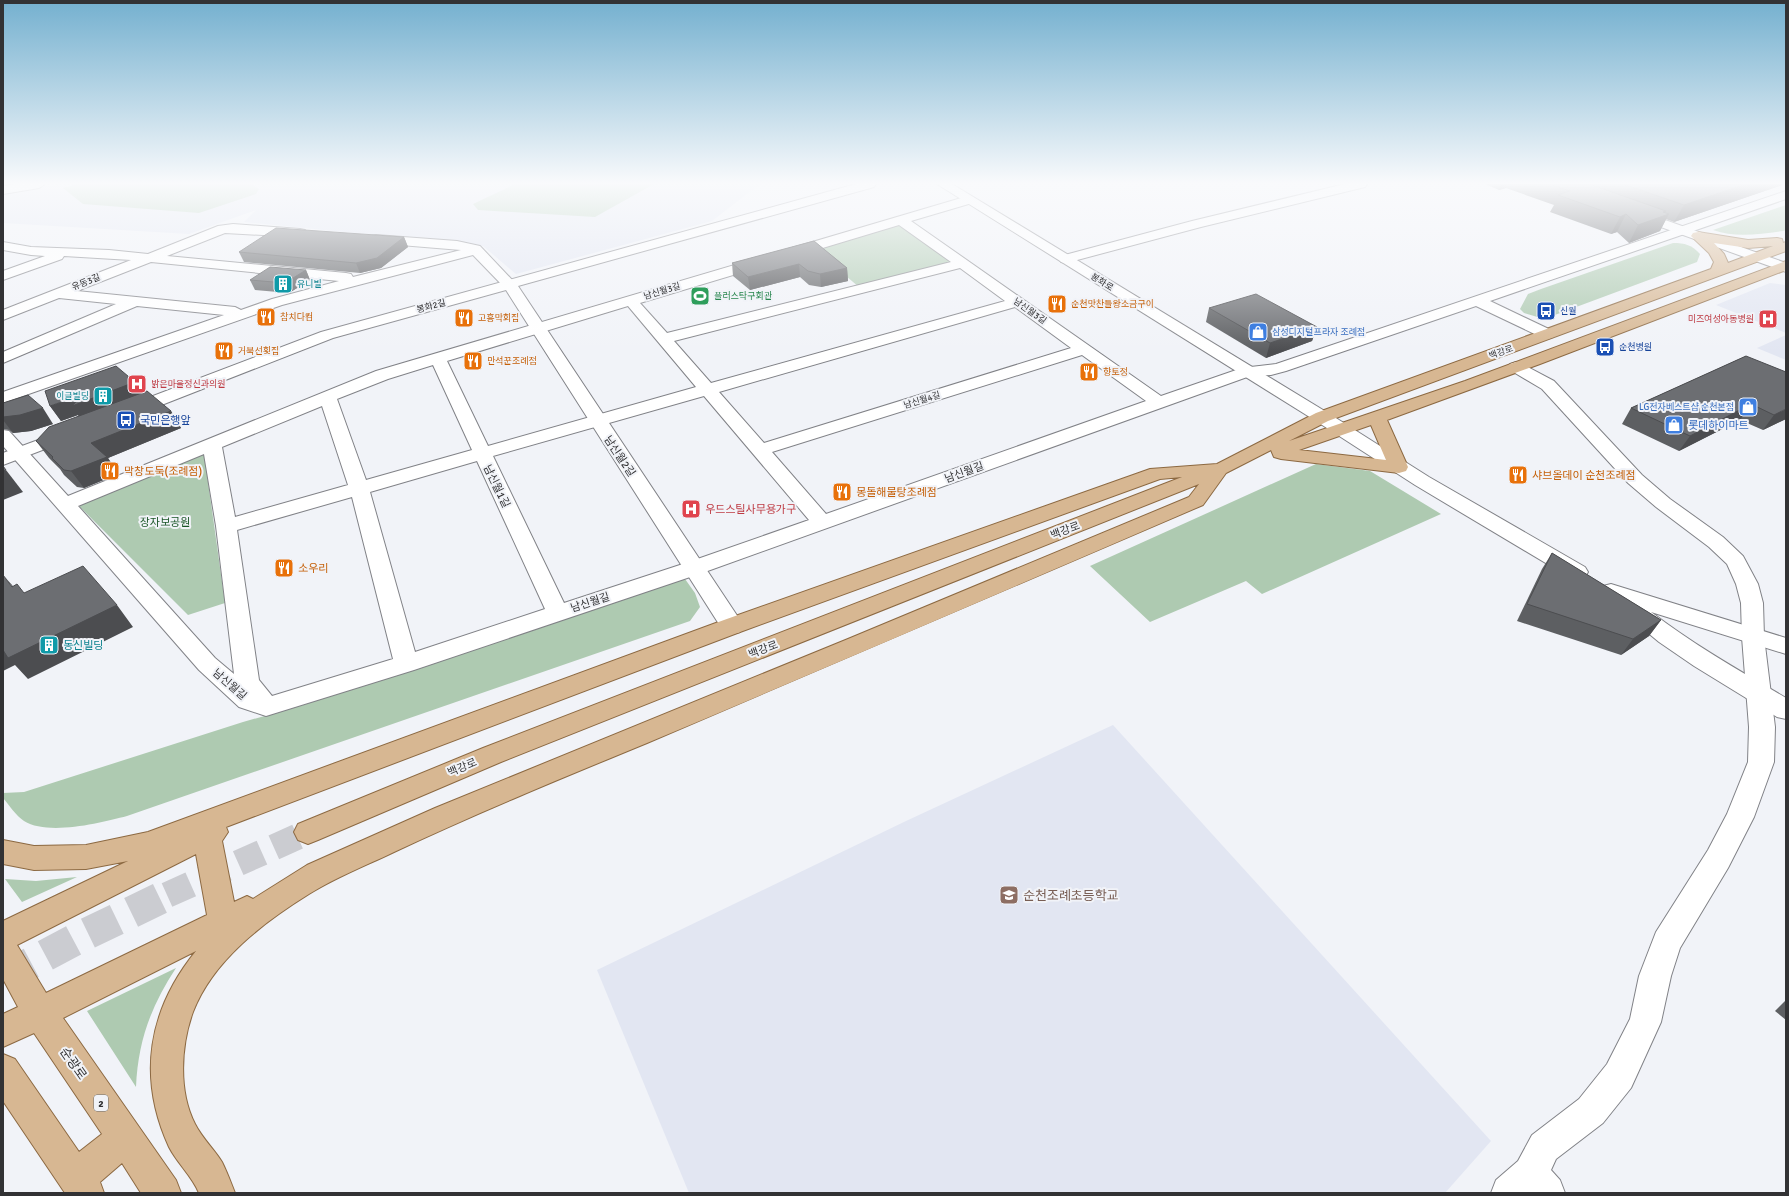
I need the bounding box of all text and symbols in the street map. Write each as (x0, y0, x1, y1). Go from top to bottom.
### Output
street label: 봉화로 (1088, 271, 1115, 294)
street label: 유동3길 (70, 272, 102, 293)
building icon: 유니빌 (272, 273, 294, 295)
place label: 유니빌 (297, 279, 322, 290)
street label: 남신월3길 (642, 281, 682, 302)
sports icon: 플러스탁구회관 (689, 285, 711, 307)
place label: 플러스탁구회관 (714, 291, 773, 302)
restaurant icon: 순천맛찬들왕소금구이 (1046, 293, 1068, 315)
street label: 남신월3길 (1011, 296, 1048, 327)
street label: 봉화2길 (415, 297, 447, 316)
place label: 순천맛찬들왕소금구이 (1071, 298, 1154, 310)
bus stop icon: 신월 (1535, 300, 1557, 322)
restaurant icon: 참치다컴 (255, 306, 277, 328)
place label: 신월 (1560, 306, 1577, 317)
restaurant icon: 고흥막회집 (453, 307, 475, 329)
hospital icon: 미즈여성아동병원 (1757, 308, 1779, 330)
place label: 참치다컴 (280, 312, 313, 323)
place label: 고흥막회집 (478, 313, 519, 324)
place label: 미즈여성아동병원 (1688, 314, 1754, 325)
shop icon: 삼성디지털프라자 조례점 (1247, 321, 1269, 343)
place label: 삼성디지털프라자 조례점 (1272, 327, 1365, 338)
bus stop icon: 순천병원 (1594, 336, 1616, 358)
restaurant icon: 거북선횟집 (213, 340, 235, 362)
place label: 순천병원 (1619, 341, 1652, 353)
street label: 백강로 (1488, 343, 1515, 362)
place label: 거북선횟집 (238, 345, 279, 357)
restaurant icon: 만석꾼조례점 (462, 350, 484, 372)
place label: 만석꾼조례점 (487, 356, 537, 367)
restaurant icon: 향토정 (1078, 361, 1100, 383)
place label: 향토정 (1103, 367, 1128, 378)
hospital icon: 밝은마을정신과의원 (126, 373, 148, 395)
place label: 밝은마을정신과의원 (151, 379, 226, 390)
building icon: 이글빌딩 (92, 385, 114, 407)
street label: 남신월4길 (902, 390, 942, 411)
place label: 이글빌딩 (56, 391, 89, 402)
shop icon: LG전자베스트샵 순천본점 (1737, 396, 1759, 418)
place label: LG전자베스트샵 순천본점 (1639, 401, 1734, 413)
bus stop icon: 국민은행앞 (115, 409, 137, 431)
place label: 국민은행앞 (140, 414, 191, 427)
shop icon: 롯데하이마트 (1663, 414, 1685, 436)
place label: 롯데하이마트 (1688, 419, 1749, 432)
street label: 남신월2길 (601, 433, 638, 479)
street label: 남신월길 (943, 459, 985, 486)
restaurant icon: 막창도둑(조례점) (99, 460, 121, 482)
street label: 남신월1길 (481, 463, 513, 510)
restaurant icon: 샤브올데이 순천조례점 (1507, 464, 1529, 486)
place label: 막창도둑(조례점) (124, 465, 202, 478)
place label: 샤브올데이 순천조례점 (1532, 469, 1636, 482)
restaurant icon: 몽돌해물탕조례점 (831, 481, 853, 503)
place label: 몽돌해물탕조례점 (856, 486, 937, 499)
hospital icon: 우드스틸사무용가구 (680, 498, 702, 520)
place label: 우드스틸사무용가구 (705, 503, 796, 516)
park label: 장자보공원 (140, 516, 190, 529)
street label: 백강로 (1049, 519, 1082, 542)
restaurant icon: 소우리 (273, 557, 295, 579)
place label: 소우리 (298, 562, 328, 575)
street label: 남신월길 (569, 590, 611, 615)
building icon: 동신빌딩 (38, 634, 60, 656)
street label: 백강로 (747, 638, 780, 661)
place label: 동신빌딩 (63, 639, 103, 652)
street label: 남신월길 (210, 666, 249, 703)
street label: 백강로 (446, 756, 479, 779)
school or university icon: 순천조례초등학교 (998, 884, 1020, 906)
place label: 순천조례초등학교 (1023, 888, 1119, 904)
street label: 순광로 (56, 1044, 90, 1083)
road number: 2 (94, 1095, 108, 1111)

